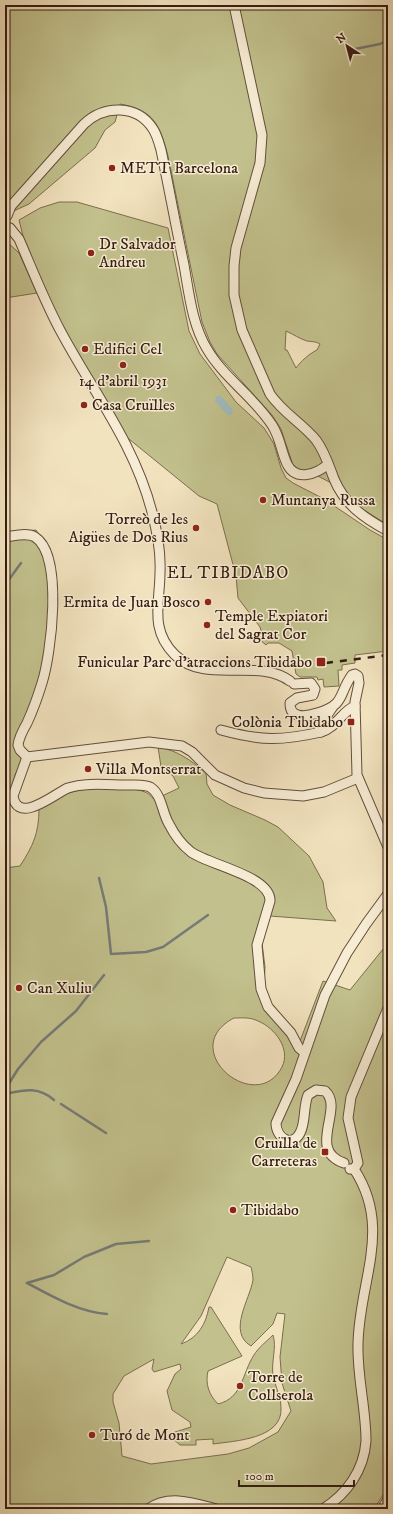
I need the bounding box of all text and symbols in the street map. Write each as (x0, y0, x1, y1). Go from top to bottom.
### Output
north arrow (327, 26, 367, 66)
text: N (334, 30, 349, 47)
place label: METT Barcelona (120, 158, 238, 178)
marker: METT Barcelona (107, 163, 117, 173)
place label: Dr Salvador Andreu (99, 234, 176, 272)
marker: Dr Salvador Andreu (86, 248, 96, 258)
place label: Edifici Cel (93, 339, 162, 359)
marker: Edifici Cel (80, 344, 90, 354)
marker: 14 d'abril 1931 (118, 360, 128, 370)
place label: 14 d'abril 1931 (79, 371, 167, 391)
place label: Casa Cruïlles (92, 395, 175, 415)
marker: Casa Cruïlles (79, 400, 89, 410)
place label: Muntanya Russa (271, 490, 375, 510)
marker: Muntanya Russa (258, 495, 268, 505)
place label: Torreò de les Aigües de Dos Rius (68, 509, 188, 547)
marker: Torreò de les Aigües de Dos Rius (191, 523, 201, 533)
district label: EL TIBIDABO (167, 562, 289, 584)
place label: Ermita de Juan Bosco (63, 592, 200, 612)
marker: Ermita de Juan Bosco (203, 597, 213, 607)
place label: Temple Expiatori del Sagrat Cor (215, 606, 328, 644)
marker: Temple Expiatori del Sagrat Cor (202, 620, 212, 630)
place label: Funicular Parc d'atraccions Tibidabo (77, 652, 312, 672)
marker: Funicular Parc d'atraccions Tibidabo (315, 656, 327, 668)
place label: Colònia Tibidabo (232, 712, 343, 732)
marker: Colònia Tibidabo (346, 717, 356, 727)
place label: Villa Montserrat (95, 759, 201, 779)
marker: Villa Montserrat (83, 764, 93, 774)
place label: Can Xuliu (27, 978, 92, 998)
marker: Can Xuliu (14, 983, 24, 993)
place label: Cruïlla de Carreteras (251, 1133, 317, 1171)
marker: Cruïlla de Carreteras (320, 1147, 330, 1157)
place label: Tibidabo (241, 1200, 299, 1220)
marker: Tibidabo (228, 1205, 238, 1215)
place label: Torre de Collserola (248, 1367, 313, 1405)
marker: Torre de Collserola (235, 1381, 245, 1391)
place label: Turó de Mont (100, 1425, 189, 1445)
marker: Turó de Mont (87, 1430, 97, 1440)
scale bar (239, 1462, 354, 1488)
text: 100 m (245, 1469, 274, 1484)

